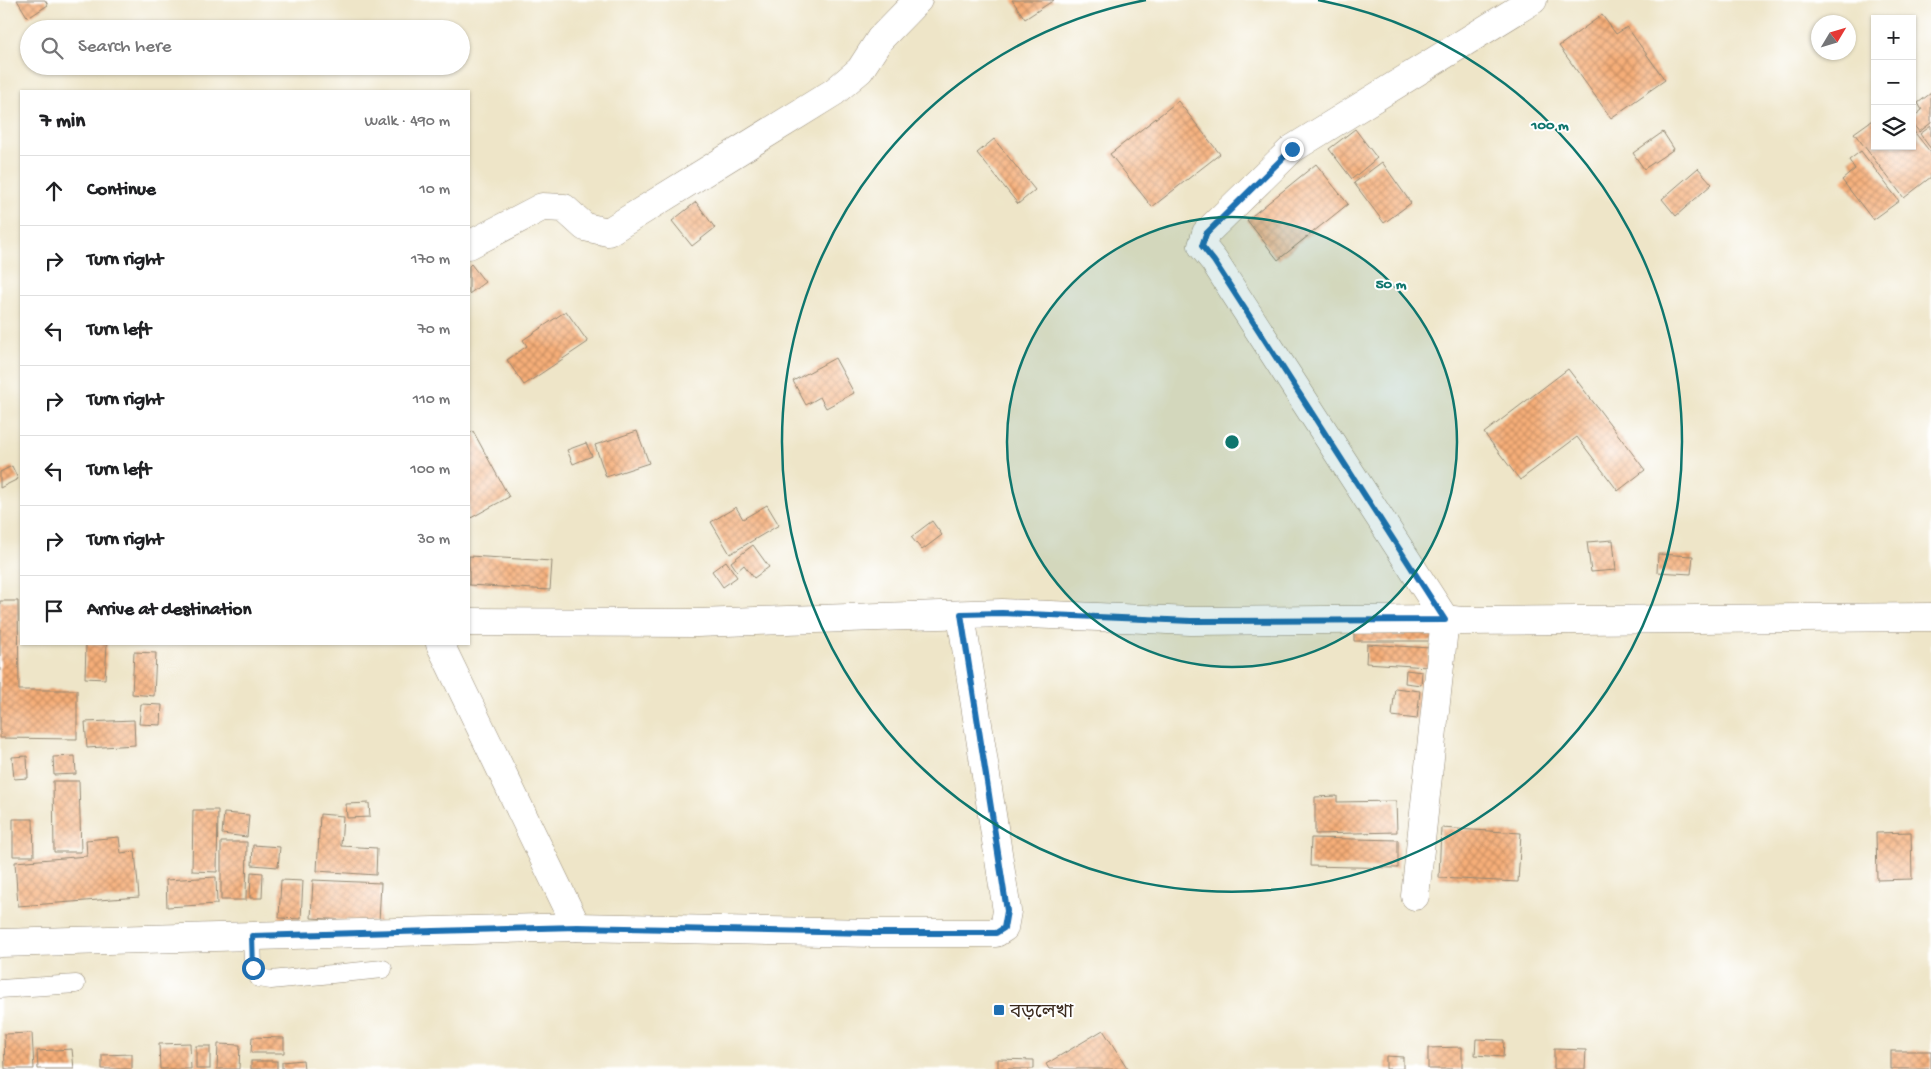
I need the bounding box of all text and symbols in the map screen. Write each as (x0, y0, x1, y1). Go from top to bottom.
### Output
north arrow (1811, 15, 1856, 60)
map controls (1871, 15, 1916, 150)
button: + (1871, 15, 1916, 60)
search box (20, 20, 470, 75)
icon: search (38, 34, 66, 62)
text: Search here (78, 36, 172, 59)
button: − (1871, 60, 1916, 105)
button: layers (1871, 105, 1916, 150)
text: 7 min (40, 110, 85, 135)
text: Walk · 490 m (364, 113, 450, 132)
text: 100 m (1530, 117, 1569, 135)
route end (1281, 138, 1304, 161)
icon: ahead (40, 177, 68, 205)
text: Continue (87, 179, 156, 202)
text: 10 m (419, 181, 450, 200)
icon: right (40, 247, 68, 275)
text: Turn right (87, 249, 163, 272)
text: 170 m (411, 251, 450, 270)
text: 50 m (1376, 276, 1407, 294)
icon: left (40, 317, 68, 345)
text: Turn left (87, 319, 151, 342)
text: 70 m (417, 321, 450, 340)
icon: right (40, 387, 68, 415)
text: Turn right (87, 389, 163, 412)
text: 110 m (413, 391, 450, 410)
centre of rings (1223, 433, 1241, 451)
icon: left (40, 457, 68, 485)
text: Turn left (87, 459, 151, 482)
text: 100 m (410, 461, 450, 480)
icon: right (40, 527, 68, 555)
text: Turn right (87, 529, 163, 552)
text: 30 m (417, 531, 450, 550)
icon: arrive (40, 597, 68, 625)
text: Arrive at destination (87, 599, 251, 622)
route start (242, 957, 265, 980)
place label: বড়লেখা (1009, 1002, 1074, 1025)
marker: বড়লেখা (992, 1003, 1006, 1017)

